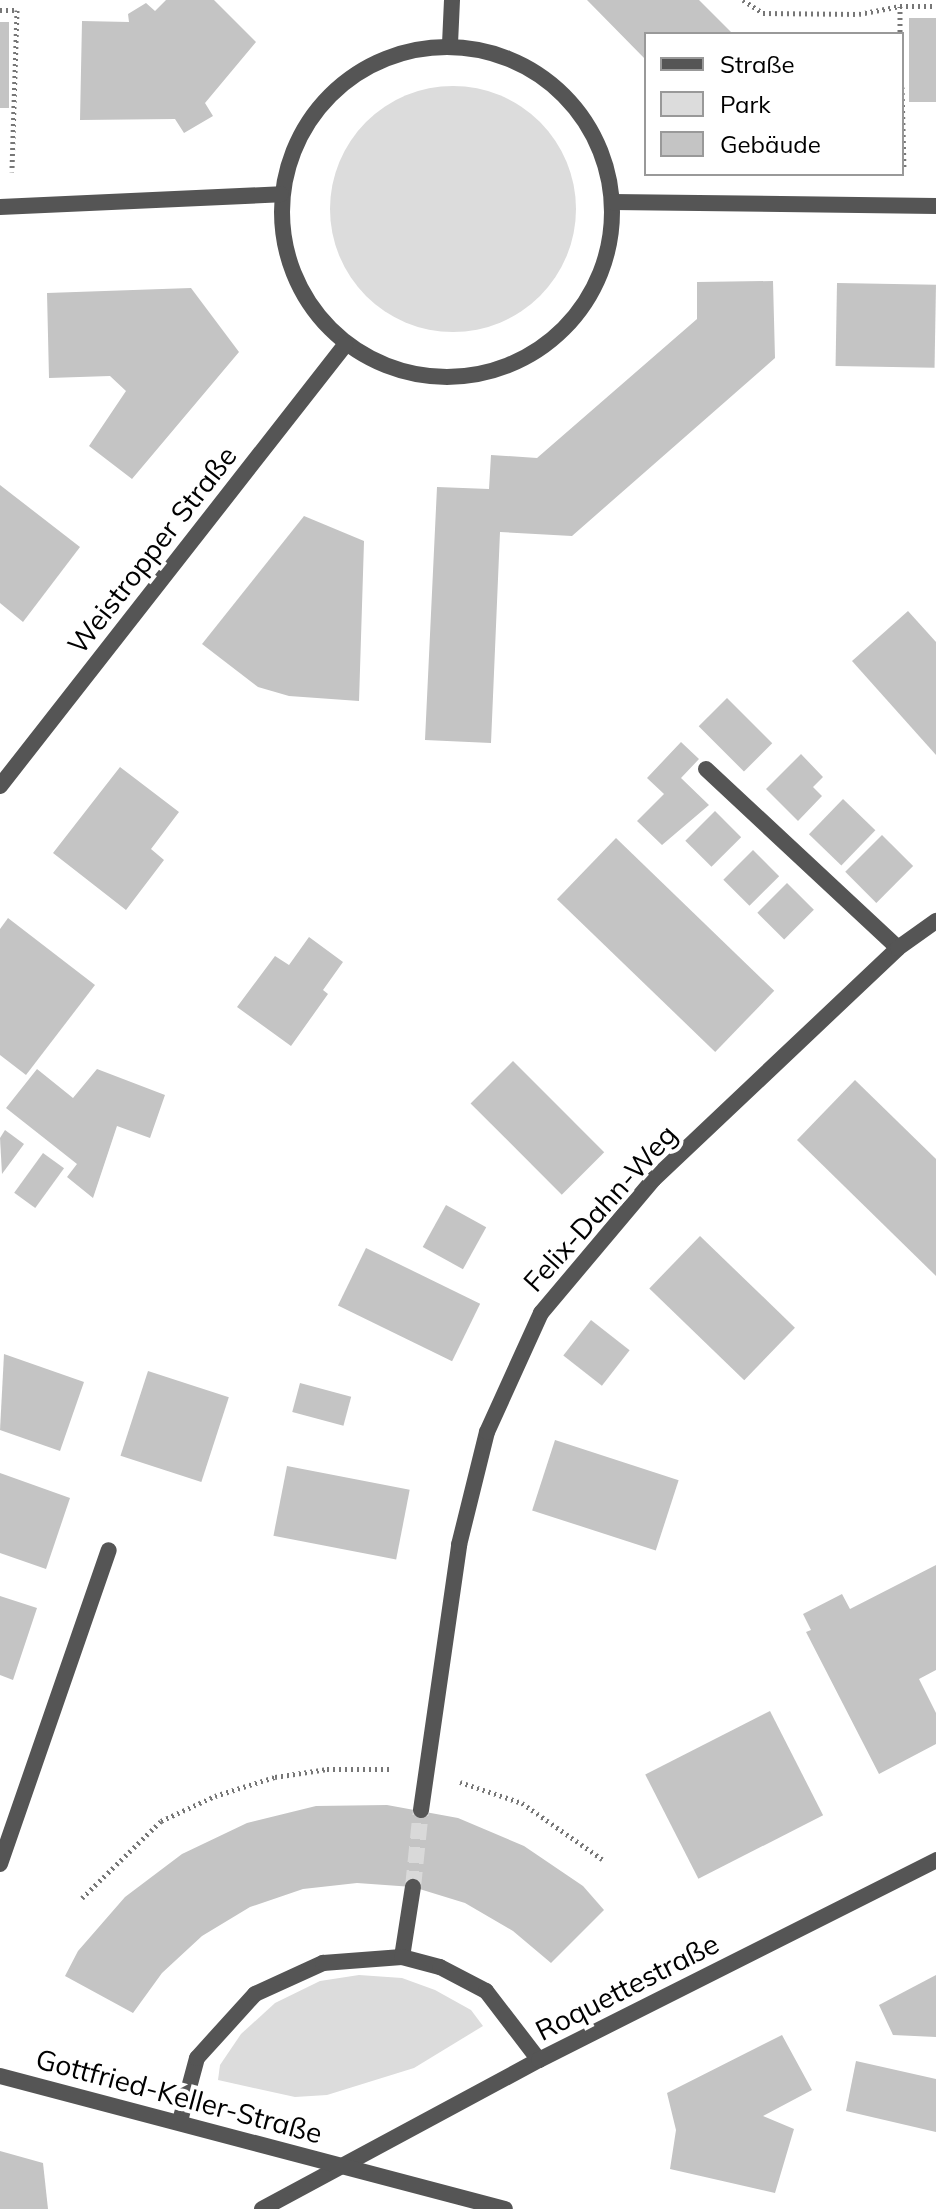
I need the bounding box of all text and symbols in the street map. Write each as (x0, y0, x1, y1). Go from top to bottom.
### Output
legend (644, 32, 904, 176)
text: Straße (720, 49, 795, 79)
text: Park (720, 89, 771, 119)
text: Gebäude (720, 129, 821, 159)
street label: Weistropper Straße (61, 439, 243, 661)
street label: Felix-Dahn-Weg (516, 1118, 684, 1298)
street label: Roquettestraße (530, 1926, 724, 2048)
street label: Gottfried-Keller-Straße (32, 2042, 326, 2150)

